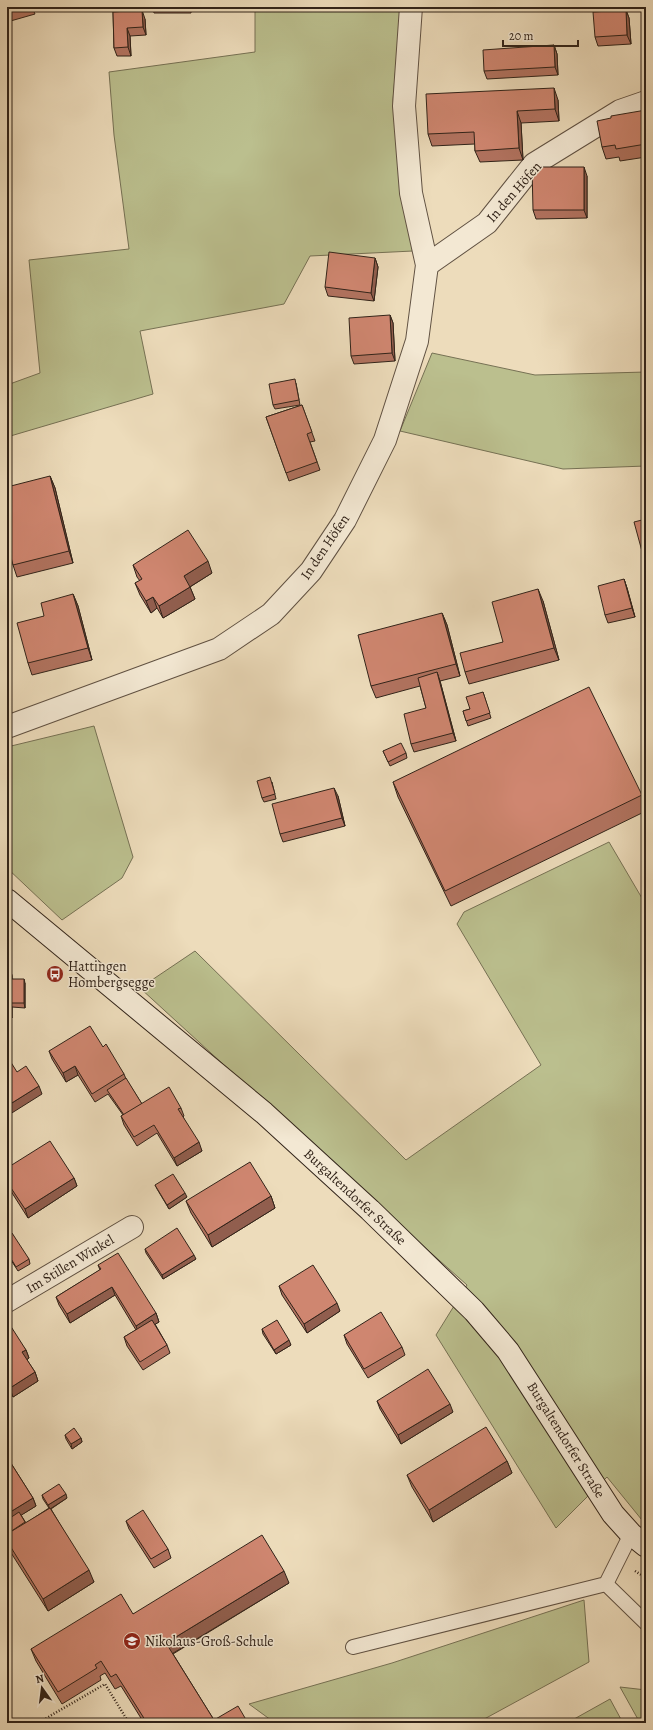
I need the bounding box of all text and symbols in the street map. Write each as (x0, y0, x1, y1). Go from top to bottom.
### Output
scale bar (503, 22, 578, 48)
text: 20 m (509, 28, 533, 44)
street label: In den Höfen (482, 157, 546, 227)
street label: In den Höfen (296, 510, 354, 583)
place label: Hattingen Hombergsegge (68, 957, 155, 992)
bus stop icon: Hattingen Hombergsegge (45, 964, 65, 984)
street label: Burgaltendorfer Straße (300, 1144, 410, 1250)
street label: Im Stillen Winkel (23, 1230, 118, 1298)
street label: Burgaltendorfer Straße (523, 1378, 609, 1502)
school or university icon: Nikolaus-Groß-Schule (122, 1631, 142, 1651)
place label: Nikolaus-Groß-Schule (145, 1632, 274, 1651)
north arrow (22, 1668, 62, 1708)
text: N (34, 1671, 45, 1687)

